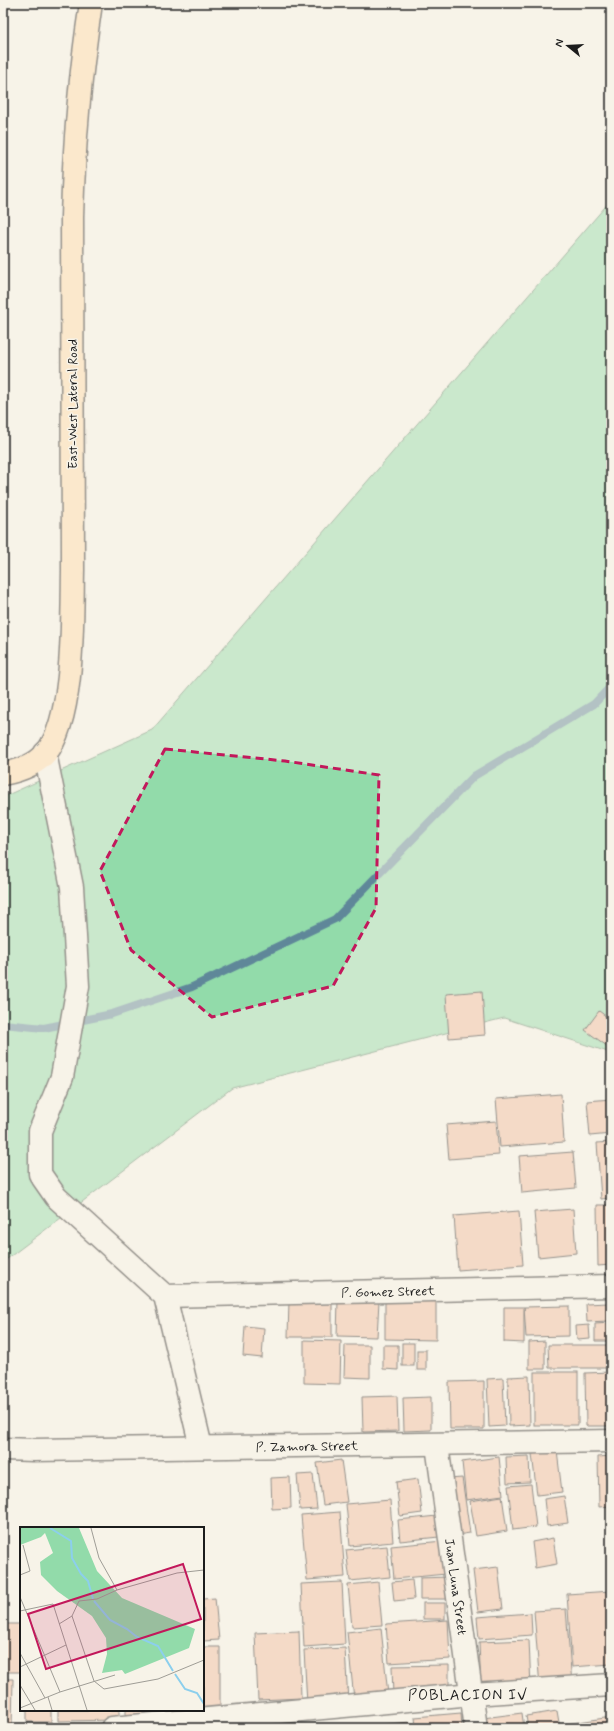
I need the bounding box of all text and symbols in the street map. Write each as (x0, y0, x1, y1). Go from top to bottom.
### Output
north arrow (548, 26, 588, 66)
text: N (552, 38, 567, 49)
street label: East-West Lateral Road (65, 339, 82, 469)
street label: P. Gomez Street (341, 1283, 435, 1302)
street label: P. Zamora Street (256, 1438, 359, 1457)
inset map (20, 1527, 204, 1711)
street label: Juan Luna Street (440, 1537, 470, 1636)
district label: POBLACION IV (408, 1686, 528, 1706)

